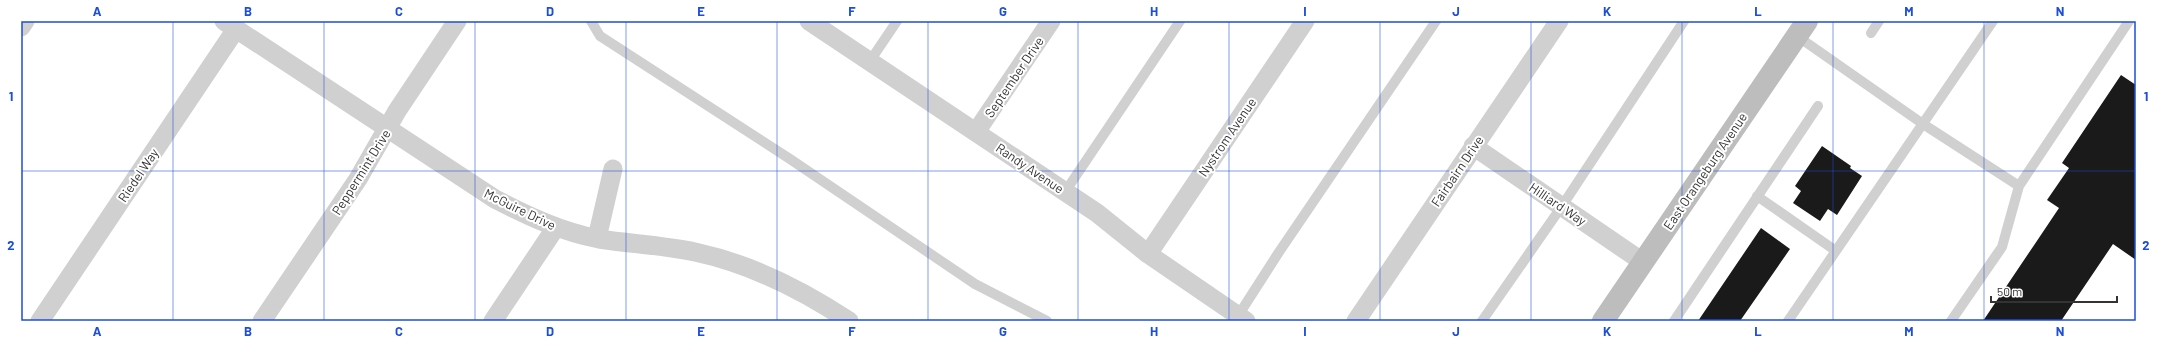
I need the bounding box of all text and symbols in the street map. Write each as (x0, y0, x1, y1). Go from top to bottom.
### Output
text: A (93, 3, 102, 19)
text: B (244, 3, 252, 19)
text: C (395, 3, 403, 19)
text: D (546, 3, 554, 19)
text: E (697, 3, 705, 19)
text: F (848, 3, 856, 19)
text: G (999, 3, 1007, 19)
text: H (1150, 3, 1158, 19)
text: I (1303, 3, 1307, 19)
text: J (1452, 3, 1460, 19)
text: K (1603, 3, 1611, 19)
text: L (1754, 3, 1762, 19)
text: M (1904, 3, 1914, 19)
text: N (2056, 3, 2064, 19)
street label: September Drive (981, 33, 1047, 120)
text: 1 (9, 88, 13, 104)
text: 1 (2144, 88, 2148, 104)
street label: Nystrom Avenue (1195, 94, 1259, 180)
street label: East Orangeburg Avenue (1660, 109, 1750, 233)
street label: Peppermint Drive (328, 126, 394, 218)
street label: Fairbairn Drive (1427, 132, 1487, 209)
street label: Randy Avenue (993, 139, 1067, 197)
street label: Riedel Way (114, 145, 162, 205)
street label: Hilliard Way (1526, 179, 1590, 229)
street label: McGuire Drive (482, 185, 558, 233)
text: 2 (7, 237, 15, 253)
text: 2 (2142, 237, 2150, 253)
scale bar (1991, 278, 2117, 304)
text: 50 m (1997, 284, 2022, 298)
text: A (93, 323, 102, 339)
text: B (244, 323, 252, 339)
text: C (395, 323, 403, 339)
text: D (546, 323, 554, 339)
text: E (697, 323, 705, 339)
text: F (848, 323, 856, 339)
text: G (999, 323, 1007, 339)
text: H (1150, 323, 1158, 339)
text: I (1303, 323, 1307, 339)
text: J (1452, 323, 1460, 339)
text: K (1603, 323, 1611, 339)
text: L (1754, 323, 1762, 339)
text: M (1904, 323, 1914, 339)
text: N (2056, 323, 2064, 339)

